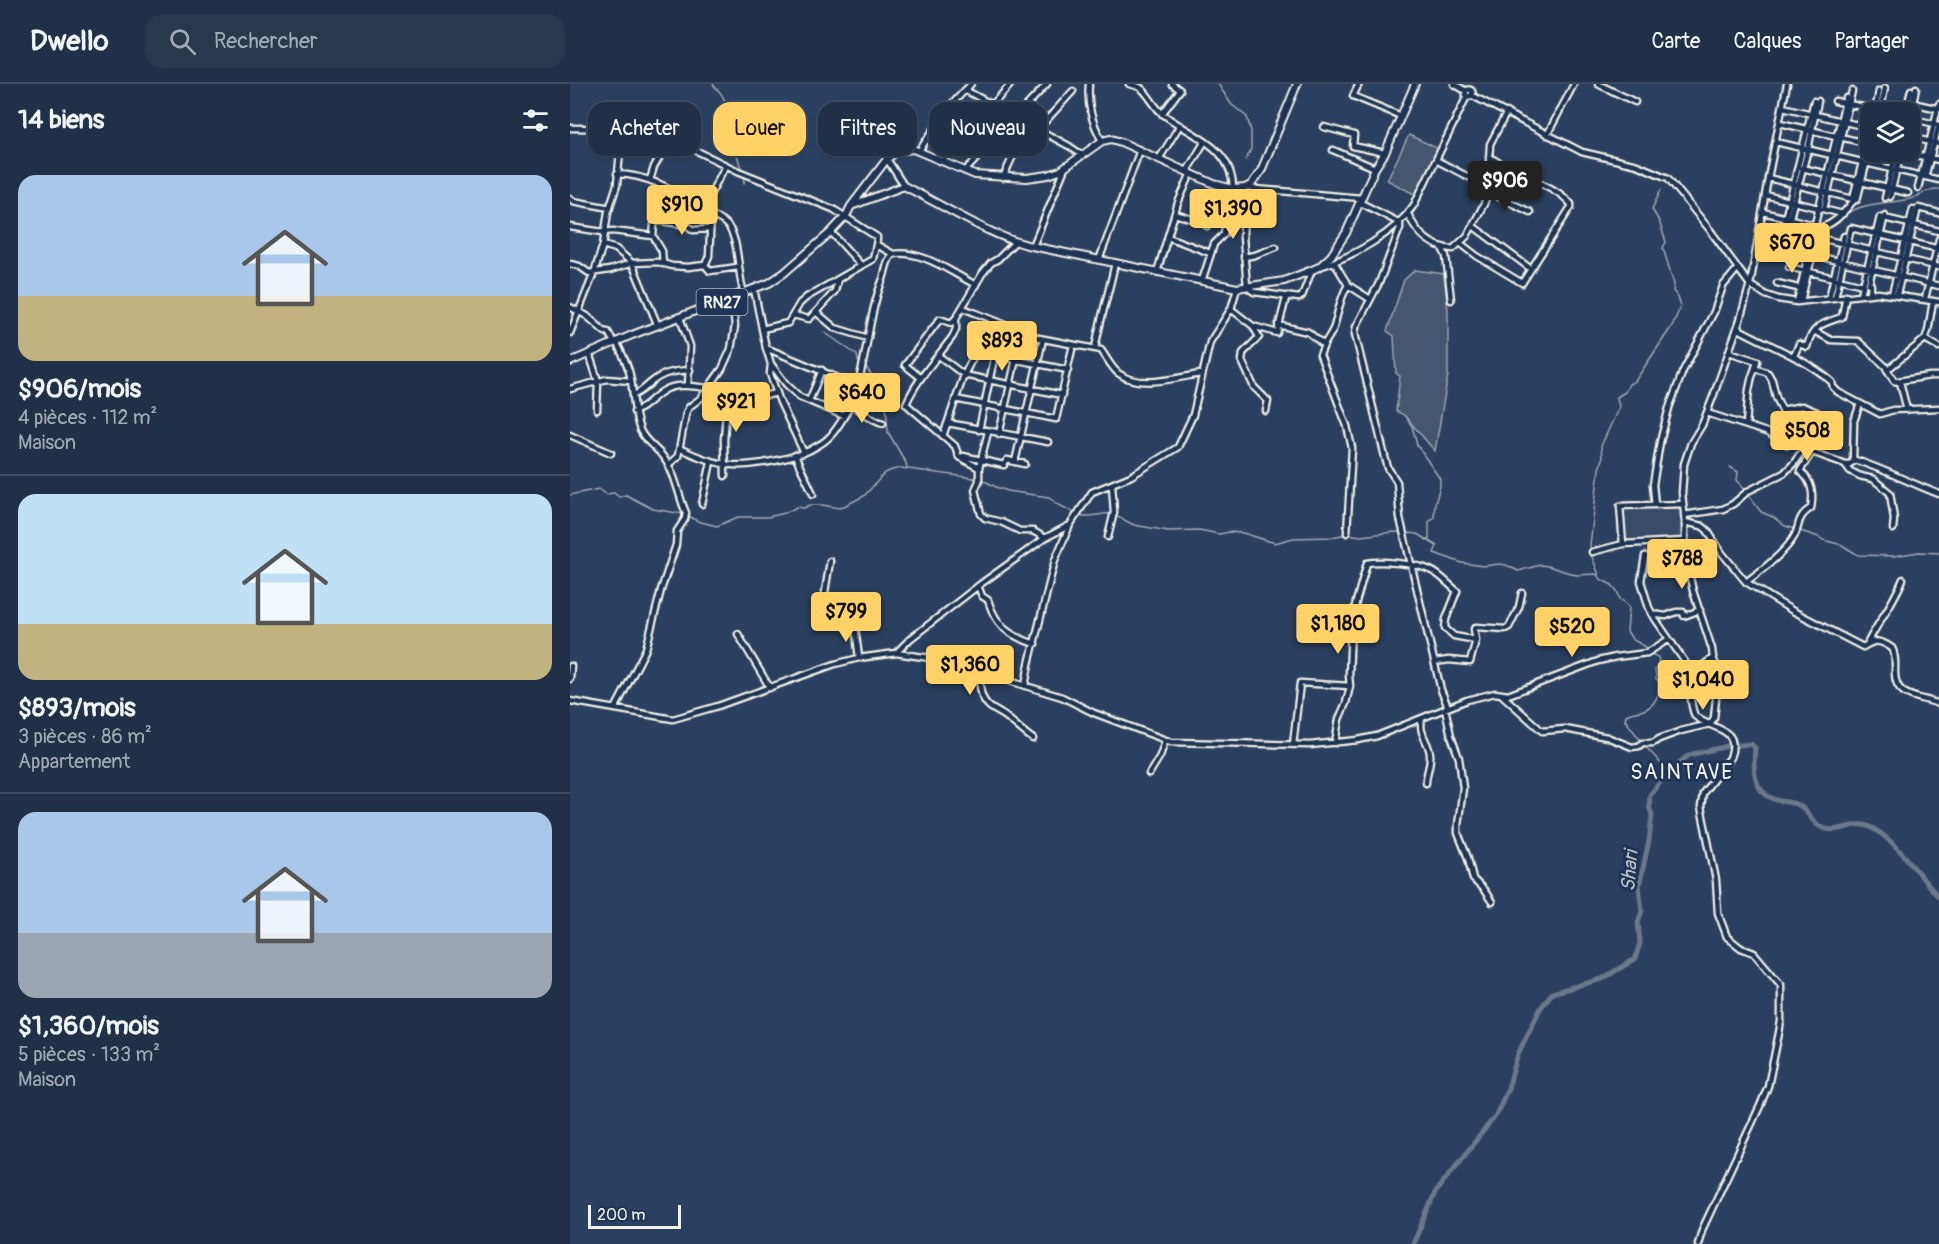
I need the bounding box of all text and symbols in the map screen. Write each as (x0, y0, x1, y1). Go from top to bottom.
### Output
search box (145, 14, 565, 68)
text: Dwello (30, 24, 109, 59)
icon: search (166, 25, 199, 58)
text: Rechercher (214, 27, 318, 55)
text: Carte (1651, 28, 1700, 55)
text: Calques (1733, 28, 1801, 55)
text: Partager (1834, 28, 1909, 55)
chip: Acheter (588, 102, 701, 156)
chip: Louer (713, 102, 806, 156)
chip: Filtres (818, 102, 917, 156)
chip: Nouveau (929, 102, 1047, 156)
map controls (1860, 102, 1920, 162)
button: layers (1860, 102, 1920, 162)
text: 14 biens (18, 104, 104, 136)
icon: filters (519, 104, 552, 137)
pin: $906 (1469, 161, 1541, 212)
text: $906 (1482, 168, 1528, 193)
pin: $910 (646, 185, 718, 236)
pin: $1,390 (1184, 189, 1282, 240)
text: $910 (661, 192, 703, 217)
text: $1,390 (1204, 196, 1262, 221)
icon: home (231, 214, 339, 322)
pin: $670 (1756, 223, 1828, 274)
text: $670 (1769, 230, 1815, 255)
road number: RN27 (696, 289, 748, 315)
pin: $893 (966, 321, 1038, 372)
text: $893 (981, 328, 1023, 353)
text: $906/mois (18, 373, 141, 405)
pin: $640 (826, 373, 898, 424)
text: $640 (838, 380, 886, 405)
pin: $921 (700, 382, 772, 433)
text: $921 (716, 389, 756, 414)
text: 4 pièces · 112 m² (18, 405, 157, 430)
pin: $508 (1771, 411, 1843, 462)
text: $508 (1784, 418, 1830, 443)
text: Maison (18, 430, 76, 455)
icon: home (231, 533, 339, 641)
pin: $788 (1646, 539, 1718, 590)
text: $788 (1661, 546, 1703, 571)
pin: $799 (810, 592, 882, 643)
text: $799 (825, 599, 867, 624)
pin: $1,180 (1289, 604, 1387, 655)
pin: $520 (1536, 607, 1608, 658)
text: $1,180 (1310, 611, 1366, 636)
text: $520 (1549, 614, 1595, 639)
pin: $1,360 (921, 645, 1019, 696)
text: $1,360 (940, 652, 1000, 677)
pin: $1,040 (1654, 660, 1752, 711)
text: $1,040 (1672, 667, 1734, 692)
text: $893/mois (18, 692, 136, 724)
text: 3 pièces · 86 m² (18, 724, 152, 749)
text: Appartement (18, 749, 130, 774)
district label: SAINTAVE (1630, 759, 1734, 786)
water label: Shari (1615, 846, 1644, 893)
icon: home (231, 851, 339, 959)
text: $1,360/mois (18, 1010, 159, 1042)
text: 5 pièces · 133 m² (18, 1042, 160, 1067)
text: Maison (18, 1067, 76, 1092)
scale bar (588, 1202, 681, 1230)
text: 200 m (597, 1205, 645, 1225)

